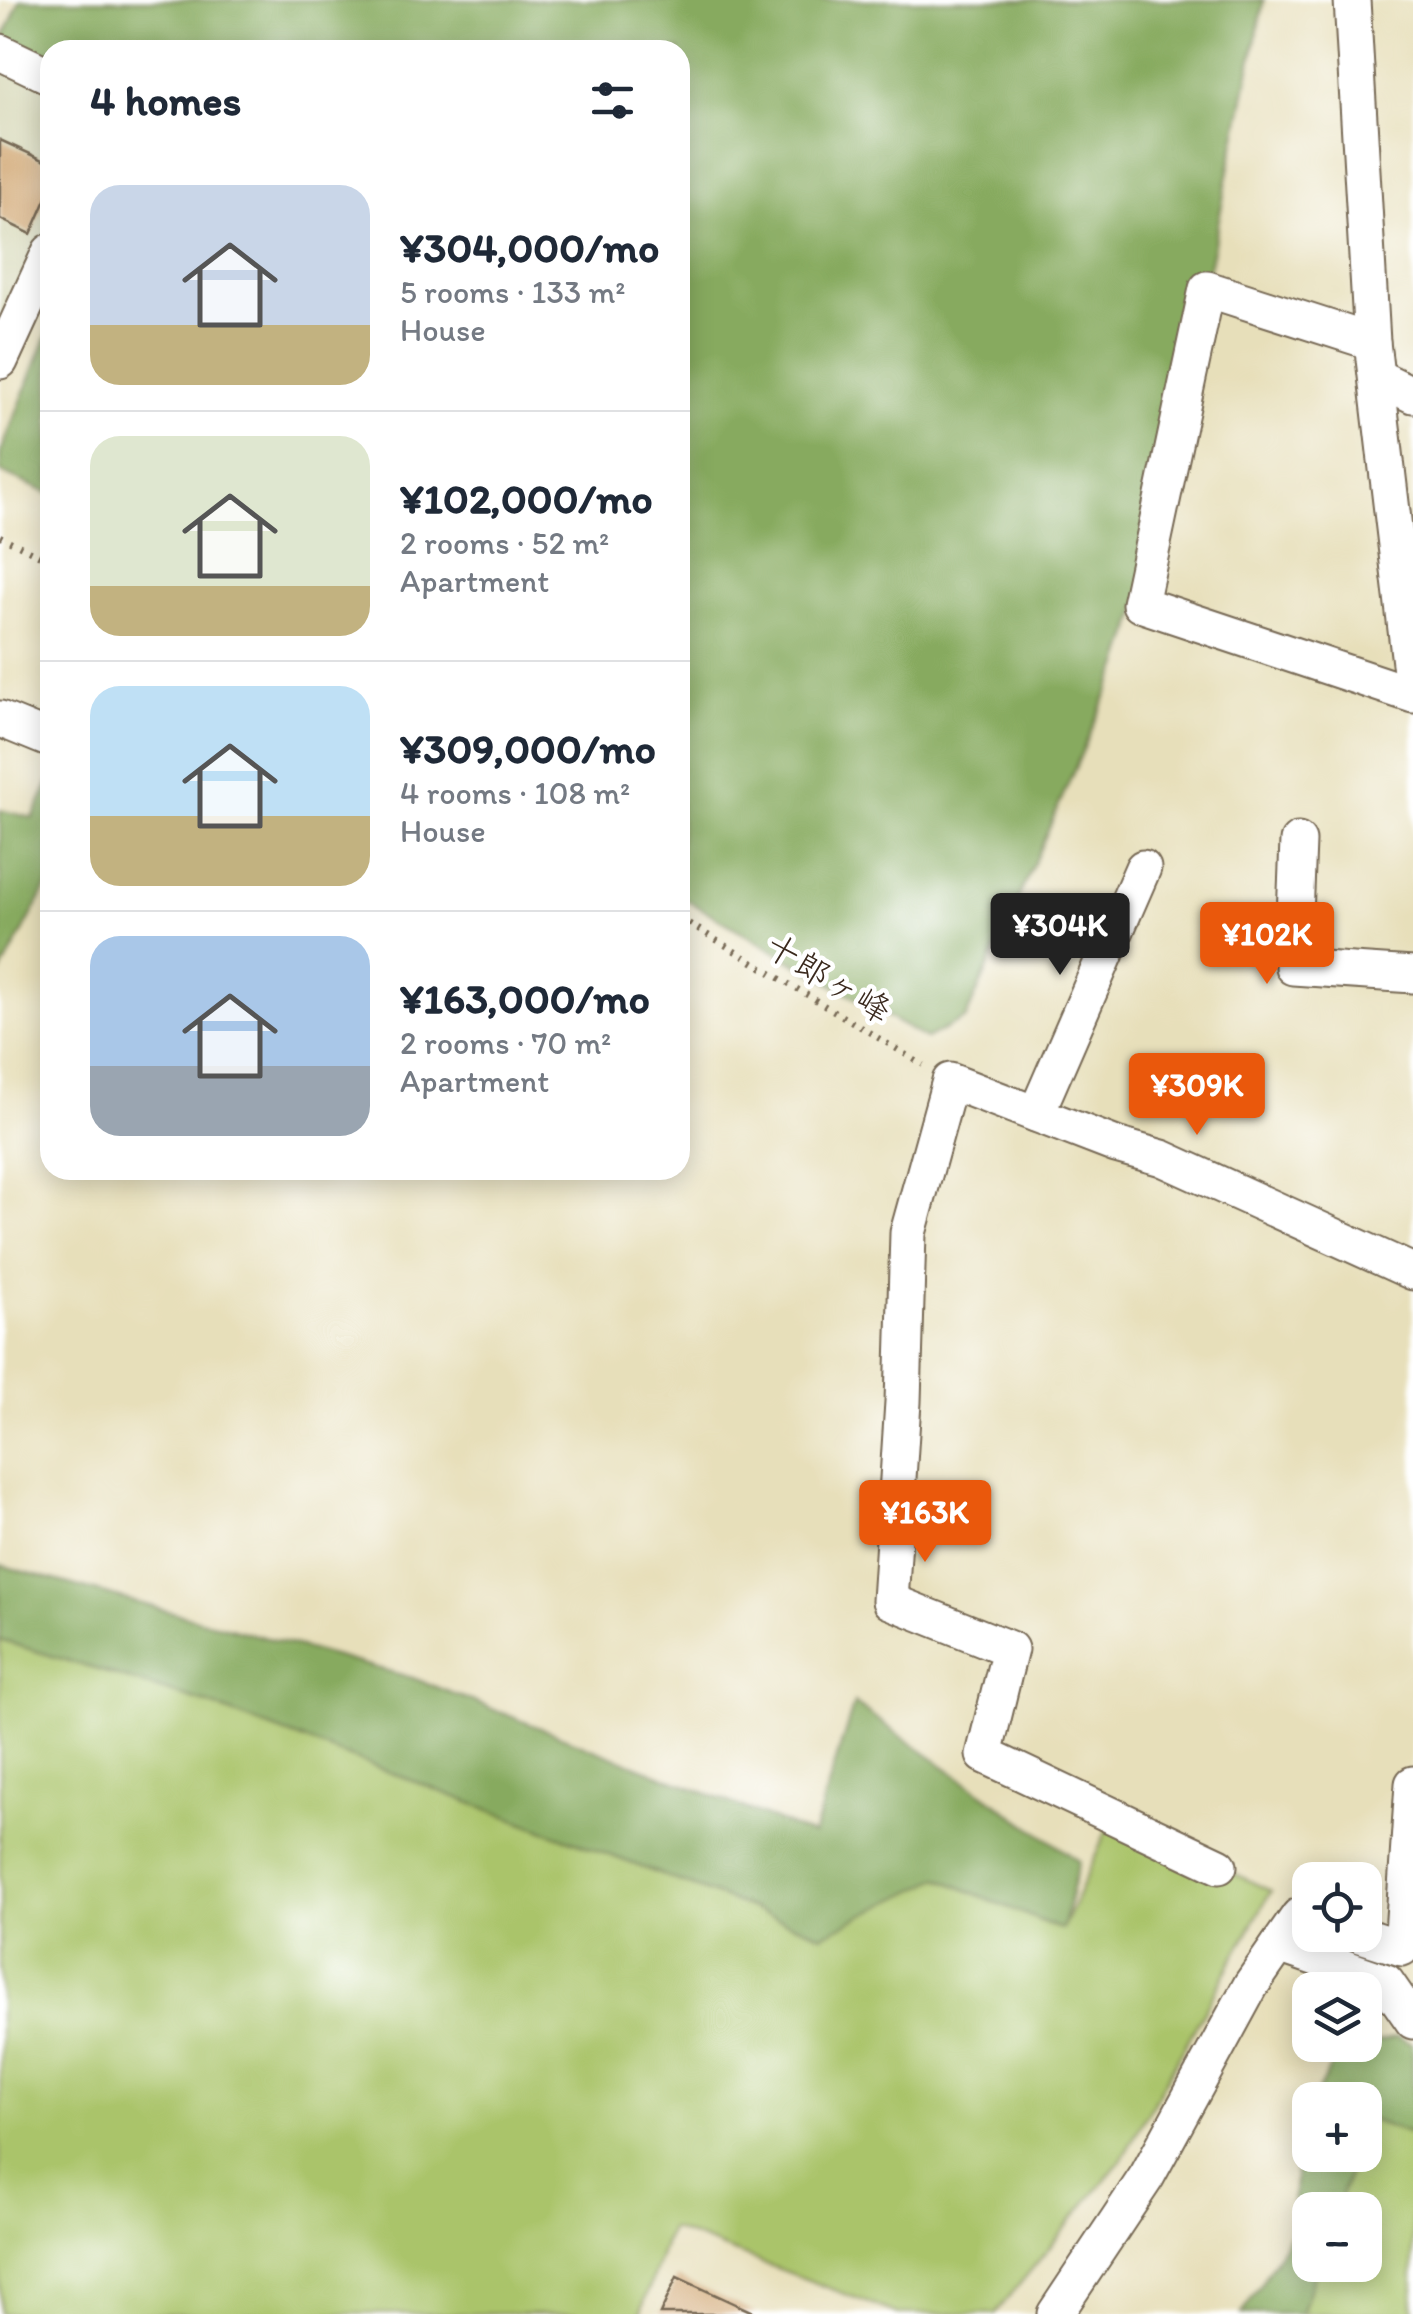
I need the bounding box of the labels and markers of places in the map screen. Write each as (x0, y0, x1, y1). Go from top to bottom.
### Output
pin: ¥304K (990, 893, 1130, 978)
pin: ¥102K (1197, 902, 1337, 987)
pin: ¥309K (1127, 1053, 1267, 1138)
pin: ¥163K (855, 1480, 995, 1565)

